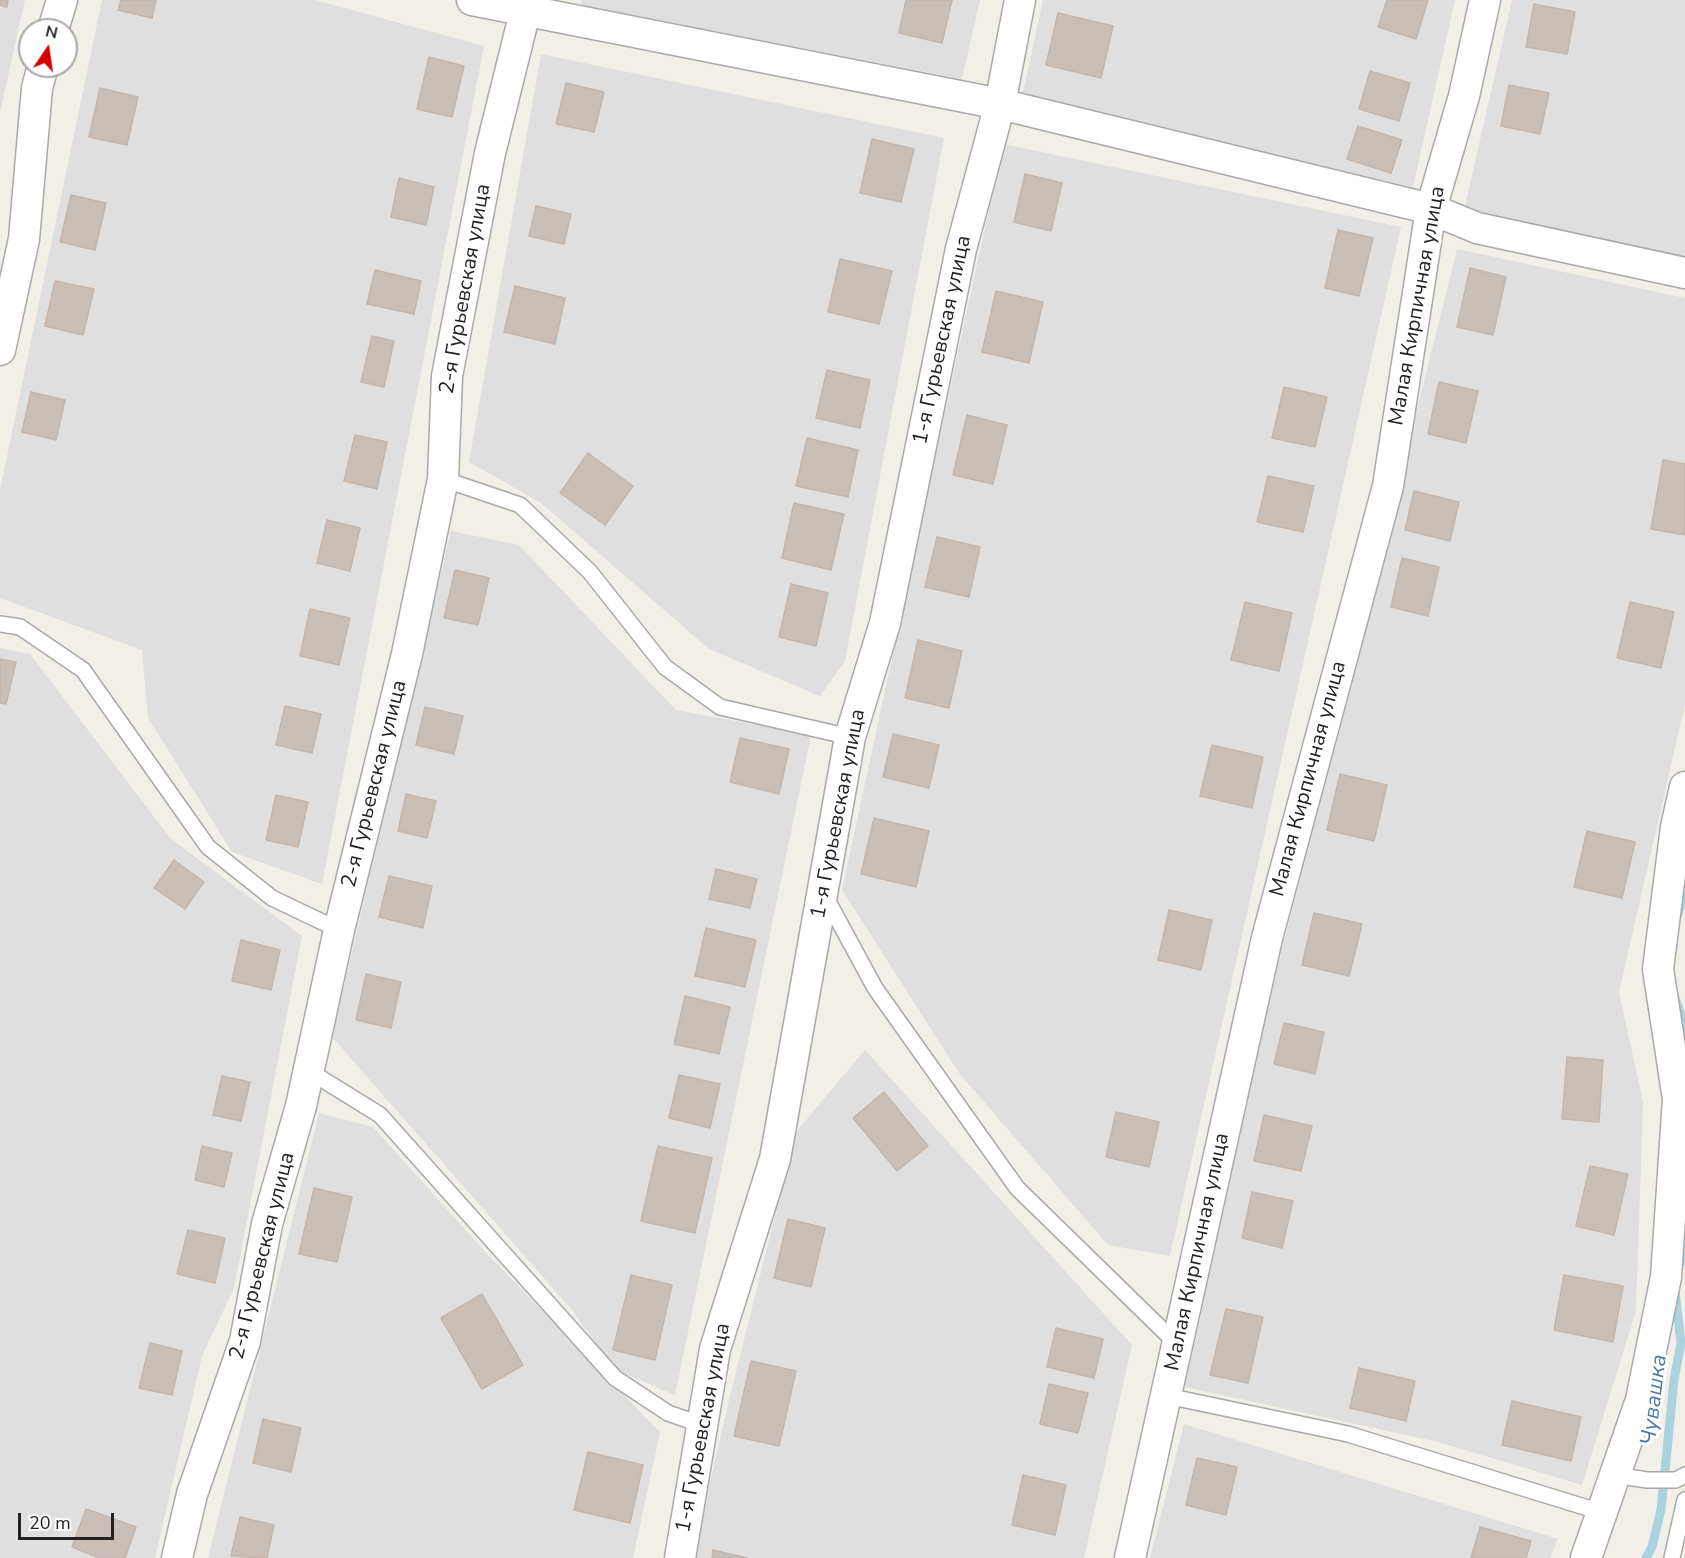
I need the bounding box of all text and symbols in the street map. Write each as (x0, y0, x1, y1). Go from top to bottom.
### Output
north arrow (18, 18, 78, 78)
text: N (43, 20, 60, 44)
street label: 2-я Гурьевская улица (435, 182, 497, 396)
street label: Малая Кирпичная улица (1385, 184, 1451, 428)
street label: 1-я Гурьевская улица (909, 233, 977, 447)
street label: Малая Кирпичная улица (1265, 659, 1353, 899)
street label: 2-я Гурьевская улица (337, 678, 413, 890)
street label: 1-я Гурьевская улица (806, 707, 872, 921)
street label: Малая Кирпичная улица (1160, 1131, 1236, 1373)
street label: 2-я Гурьевская улица (225, 1150, 301, 1362)
street label: 1-я Гурьевская улица (671, 1321, 737, 1535)
water label: Чувашка (1636, 1353, 1674, 1447)
scale bar (21, 1501, 117, 1539)
text: 20 m (29, 1511, 71, 1535)

